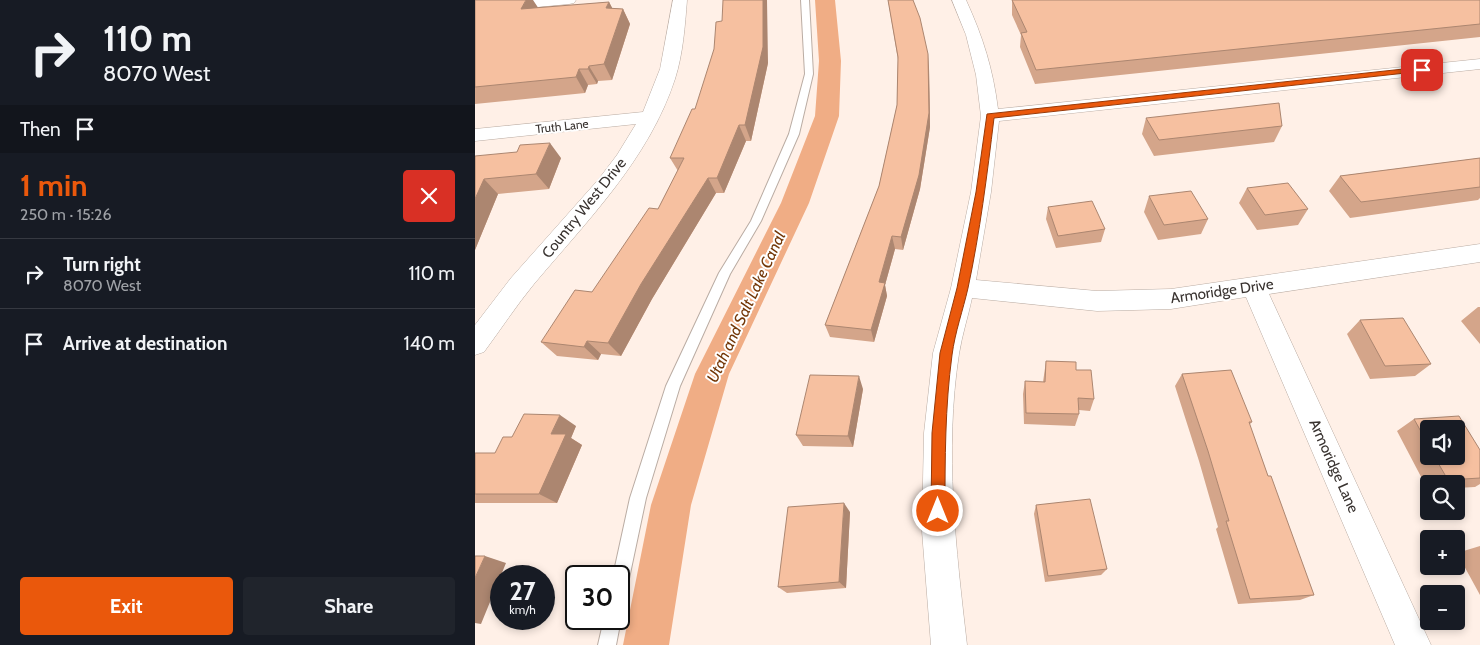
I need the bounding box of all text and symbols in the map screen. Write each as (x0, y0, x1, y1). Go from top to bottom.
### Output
text: 110 m (103, 17, 192, 60)
icon: right (20, 20, 85, 85)
pin (1401, 49, 1443, 91)
icon: arrive (1408, 56, 1436, 84)
text: 8070 West (103, 60, 210, 87)
icon: arrive (71, 115, 99, 143)
street label: Truth Lane (535, 116, 589, 136)
text: Then (20, 118, 61, 141)
street label: Country West Drive (538, 154, 630, 262)
text: 1 min (20, 167, 88, 204)
button: close (403, 170, 455, 222)
text: 250 m · 15:26 (20, 205, 112, 224)
water label: Utah and Salt Lake Canal (703, 228, 789, 385)
text: Turn right (63, 253, 141, 276)
icon: right (20, 260, 48, 288)
text: 110 m (408, 262, 455, 285)
street label: Armoridge Drive (1169, 275, 1275, 307)
text: 8070 West (63, 276, 141, 295)
icon: arrive (20, 330, 48, 358)
text: Arrive at destination (63, 332, 227, 355)
text: 140 m (404, 332, 455, 355)
street label: Armoridge Lane (1305, 416, 1363, 516)
map controls (1420, 420, 1465, 630)
button: sound (1420, 420, 1465, 465)
button: search (1420, 475, 1465, 520)
position arrow (911, 484, 963, 536)
button: + (1420, 530, 1465, 575)
speed limit sign: 30 (565, 565, 630, 630)
text: 27 (510, 576, 535, 606)
button: Exit (20, 577, 233, 635)
button: Share (243, 577, 455, 635)
button: − (1420, 585, 1465, 630)
text: km/h (509, 602, 536, 617)

